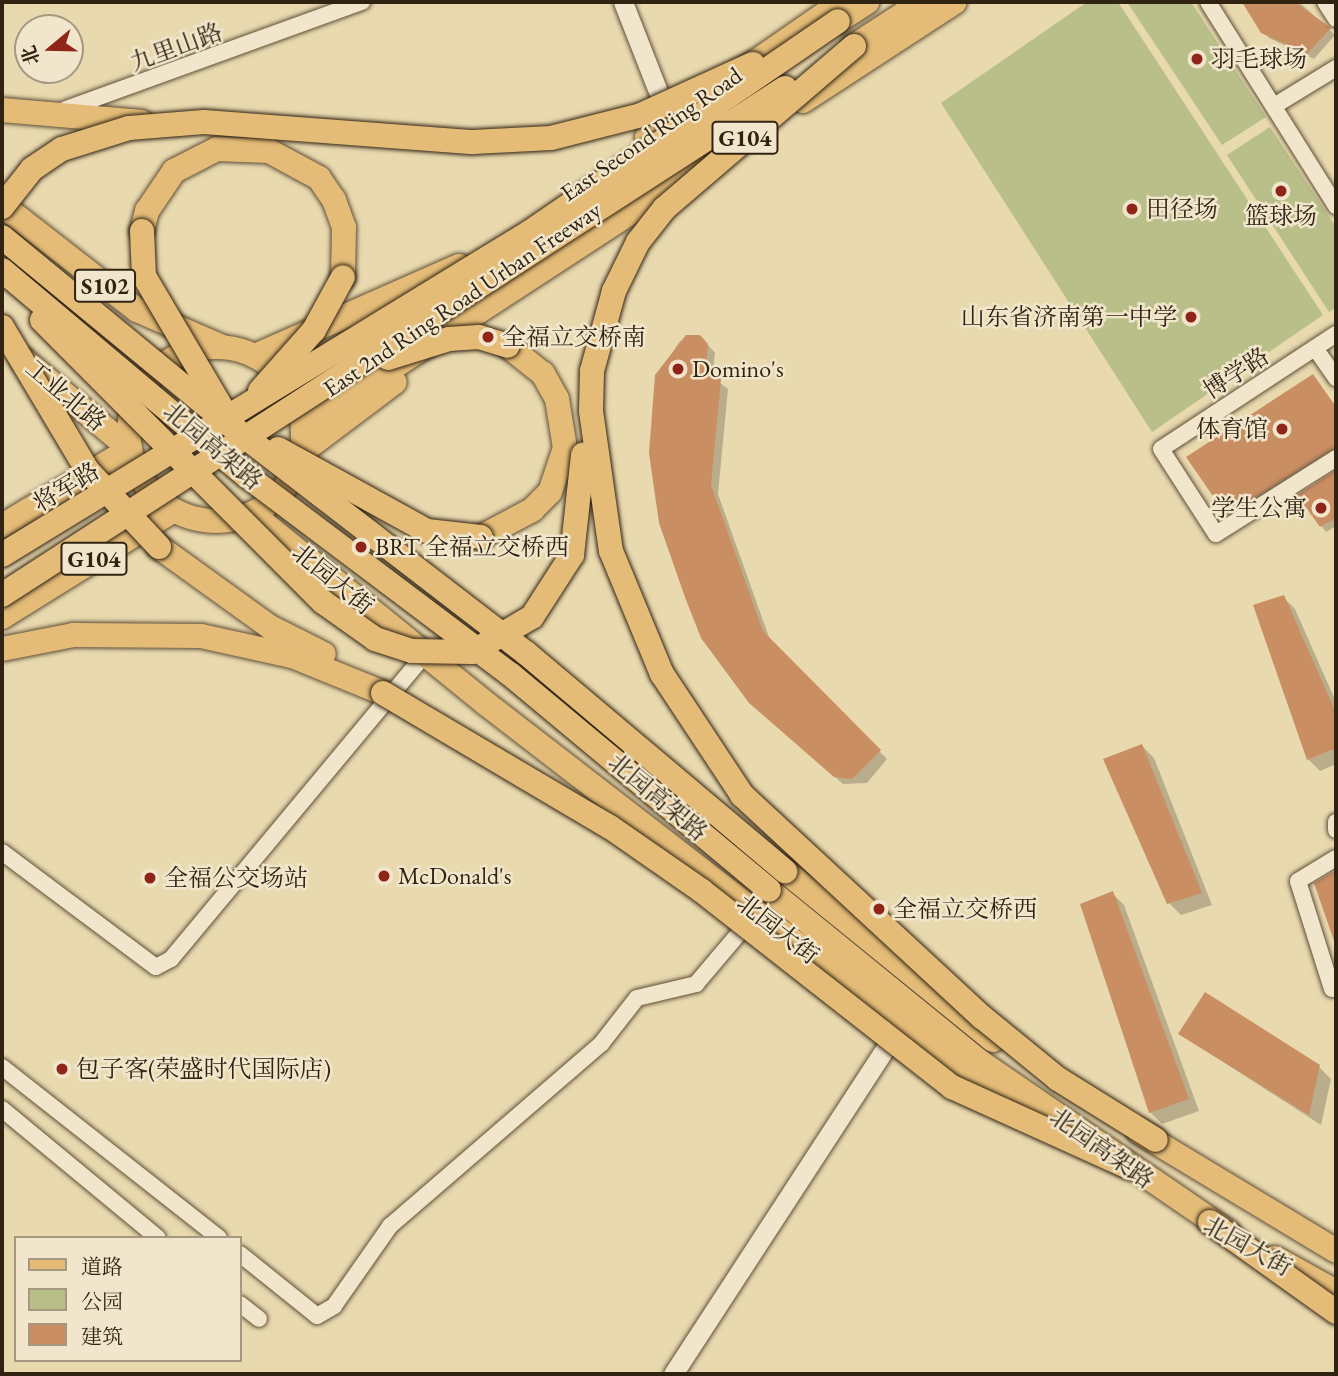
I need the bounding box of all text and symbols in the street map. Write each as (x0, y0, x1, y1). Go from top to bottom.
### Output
north arrow (14, 14, 84, 84)
street label: 九里山路 (126, 17, 226, 77)
text: 北 (16, 42, 45, 68)
place label: 羽毛球场 (1211, 45, 1307, 73)
marker: 羽毛球场 (1189, 51, 1205, 67)
street label: East Second Ring Road (555, 61, 747, 207)
road number: G104 (710, 119, 780, 158)
marker: 篮球场 (1273, 183, 1289, 199)
street label: East 2nd Ring Road Urban Freeway (318, 195, 606, 403)
place label: 田径场 (1146, 195, 1218, 223)
marker: 田径场 (1124, 201, 1140, 217)
place label: 篮球场 (1245, 202, 1317, 230)
road number: S102 (74, 266, 136, 306)
place label: 山东省济南第一中学 (961, 303, 1177, 331)
marker: 山东省济南第一中学 (1183, 309, 1199, 325)
place label: 全福立交桥南 (502, 323, 646, 351)
marker: 全福立交桥南 (480, 329, 496, 345)
street label: 博学路 (1198, 341, 1274, 405)
street label: 工业北路 (20, 353, 112, 437)
place label: Domino's (692, 355, 784, 383)
marker: Domino's (670, 361, 686, 377)
street label: 北园高架路 (158, 396, 268, 496)
place label: 体育馆 (1196, 415, 1268, 443)
marker: 体育馆 (1274, 421, 1290, 437)
street label: 将军路 (28, 456, 104, 518)
place label: 学生公寓 (1211, 494, 1307, 522)
marker: 学生公寓 (1313, 500, 1329, 516)
place label: BRT 全福立交桥西 (375, 533, 569, 561)
street label: 北园大街 (287, 538, 379, 620)
marker: BRT 全福立交桥西 (353, 539, 369, 555)
road number: G104 (59, 540, 129, 579)
street label: 北园高架路 (603, 747, 713, 847)
place label: McDonald's (398, 862, 512, 890)
place label: 全福公交场站 (164, 864, 308, 892)
marker: McDonald's (376, 868, 392, 884)
marker: 全福公交场站 (142, 870, 158, 886)
street label: 北园大街 (731, 888, 825, 970)
place label: 全福立交桥西 (893, 895, 1037, 923)
marker: 全福立交桥西 (871, 901, 887, 917)
place label: 包子客(荣盛时代国际店) (76, 1055, 331, 1083)
marker: 包子客(荣盛时代国际店) (54, 1061, 70, 1077)
street label: 北园高架路 (1045, 1102, 1159, 1194)
street label: 北园大街 (1199, 1210, 1297, 1282)
legend (14, 1236, 242, 1362)
text: 道路 (81, 1253, 123, 1280)
text: 公园 (81, 1288, 123, 1315)
text: 建筑 (81, 1323, 123, 1350)

